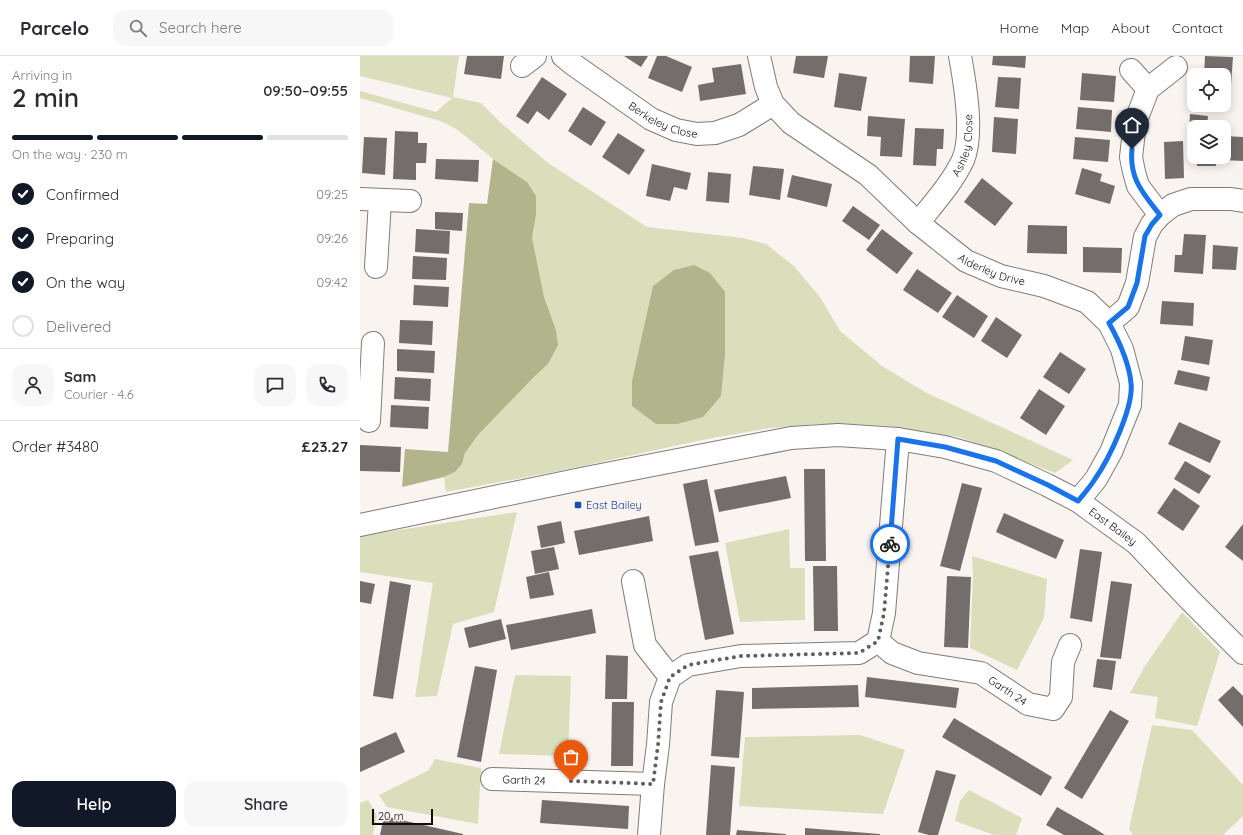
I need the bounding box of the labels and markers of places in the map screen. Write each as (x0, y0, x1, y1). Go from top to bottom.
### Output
pin (1115, 108, 1149, 149)
place label: East Bailey (586, 498, 642, 512)
marker: East Bailey (573, 500, 583, 510)
pin (554, 740, 588, 781)

